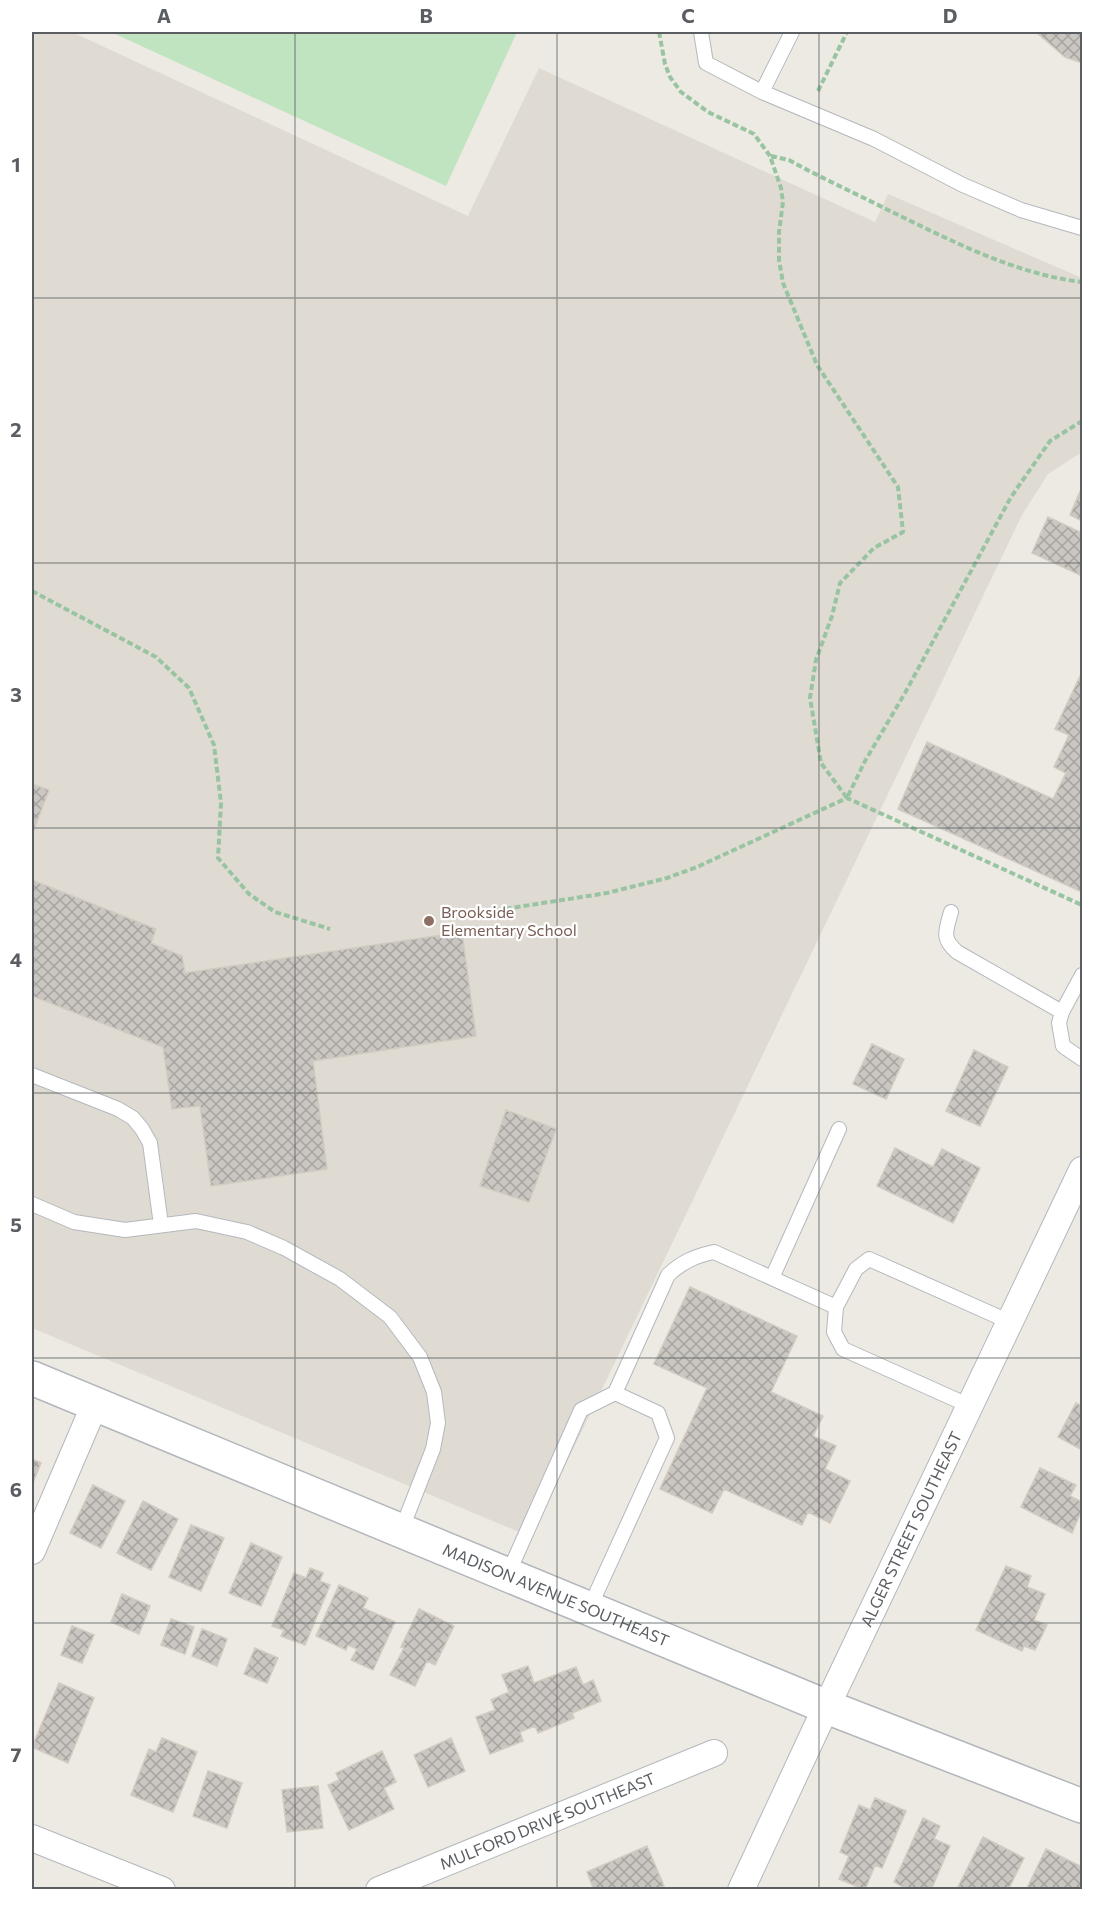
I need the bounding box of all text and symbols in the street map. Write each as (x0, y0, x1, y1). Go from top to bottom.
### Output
text: A (157, 3, 171, 27)
text: B (419, 3, 433, 27)
text: C (681, 3, 695, 27)
text: D (943, 3, 957, 27)
text: 1 (11, 152, 21, 176)
text: 2 (10, 417, 22, 441)
text: 3 (10, 682, 22, 706)
place label: Brookside Elementary School (441, 902, 577, 939)
marker: Brookside Elementary School (422, 914, 436, 928)
text: 4 (10, 947, 22, 971)
text: 5 (10, 1212, 22, 1236)
street label: ALGER STREET SOUTHEAST (856, 1428, 965, 1630)
text: 6 (10, 1477, 22, 1501)
street label: MADISON AVENUE SOUTHEAST (440, 1539, 672, 1650)
text: 7 (11, 1742, 22, 1766)
street label: MULFORD DRIVE SOUTHEAST (437, 1768, 658, 1873)

